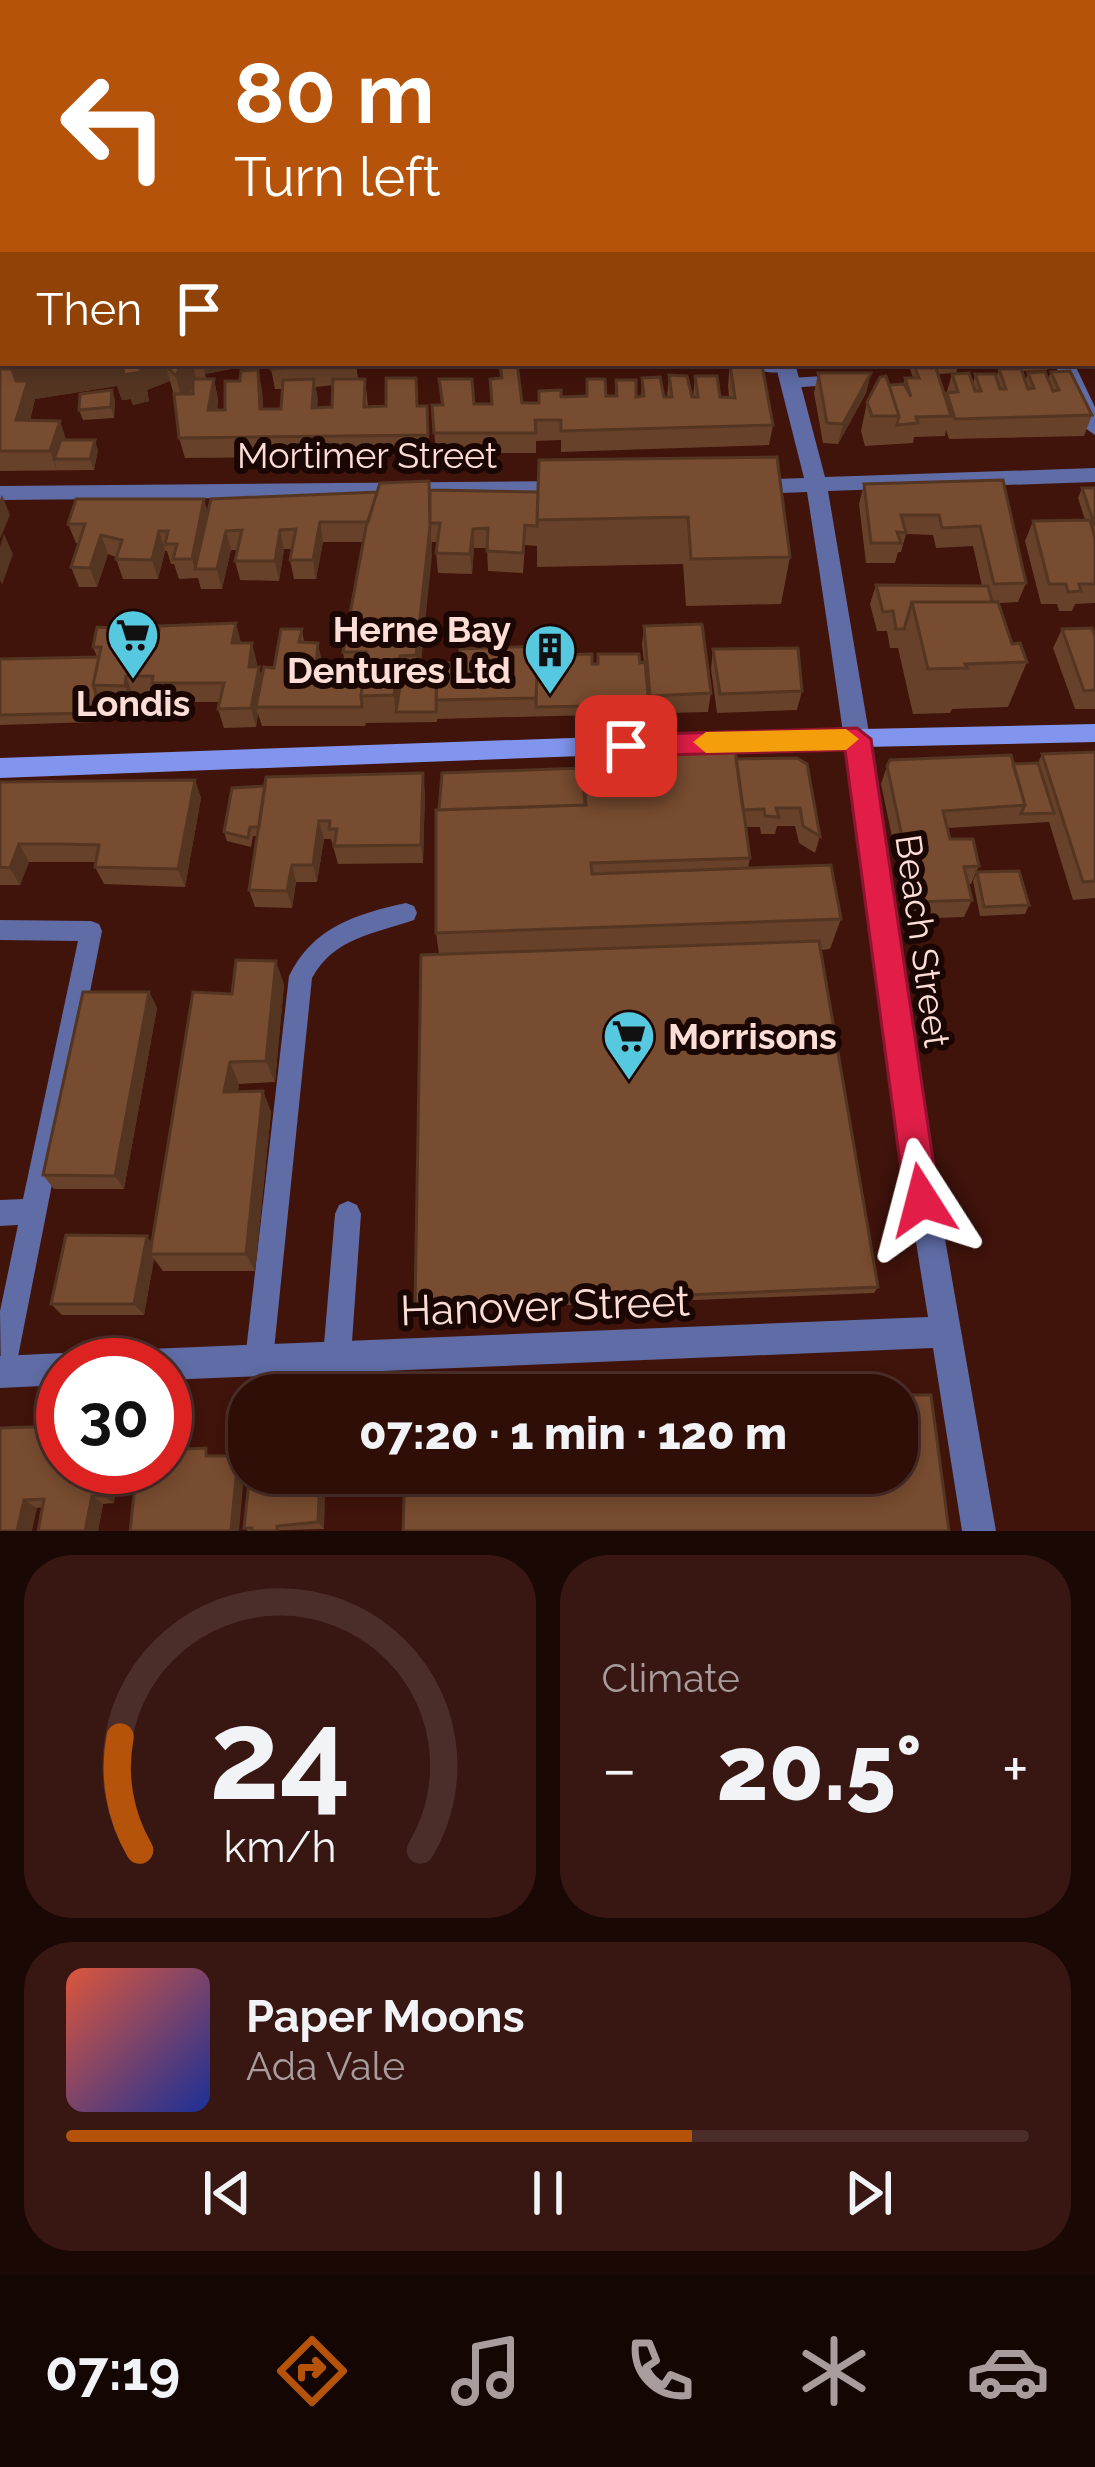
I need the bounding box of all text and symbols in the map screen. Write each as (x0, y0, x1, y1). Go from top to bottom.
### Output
text: 80 m (234, 44, 435, 143)
icon: left (36, 48, 192, 204)
text: Turn left (234, 145, 441, 209)
icon: arrive (166, 276, 232, 342)
text: Then (36, 283, 142, 336)
street label: Mortimer Street (237, 434, 497, 476)
supermarket icon: Londis (105, 607, 161, 681)
place label: Herne Bay Dentures Ltd (287, 608, 511, 691)
building icon: Herne Bay Dentures Ltd (522, 622, 578, 696)
place label: Londis (76, 682, 190, 724)
pin (575, 695, 677, 797)
icon: arrive (593, 713, 659, 779)
street label: Beach Street (887, 832, 959, 1050)
supermarket icon: Morrisons (601, 1008, 657, 1082)
place label: Morrisons (668, 1015, 837, 1057)
position arrow (859, 1137, 985, 1263)
street label: Hanover Street (399, 1276, 691, 1336)
speed limit sign: 30 (36, 1338, 192, 1494)
text: 07:20 · 1 min · 120 m (359, 1407, 787, 1460)
text: Climate (602, 1655, 740, 1701)
text: 24 (209, 1682, 351, 1828)
text: 20.5° (717, 1715, 922, 1821)
text: − (602, 1730, 637, 1807)
text: + (1002, 1730, 1029, 1807)
text: km/h (223, 1821, 336, 1871)
text: Paper Moons (246, 1990, 525, 2043)
text: Ada Vale (246, 2043, 405, 2089)
icon: previous (194, 2160, 260, 2226)
icon: pause (515, 2160, 581, 2226)
icon: next (836, 2160, 902, 2226)
icon: directions (270, 2329, 354, 2413)
icon: music (444, 2329, 528, 2413)
icon: phone (618, 2329, 702, 2413)
icon: climate (792, 2329, 876, 2413)
icon: car (966, 2329, 1050, 2413)
text: 07:19 (45, 2339, 180, 2403)

